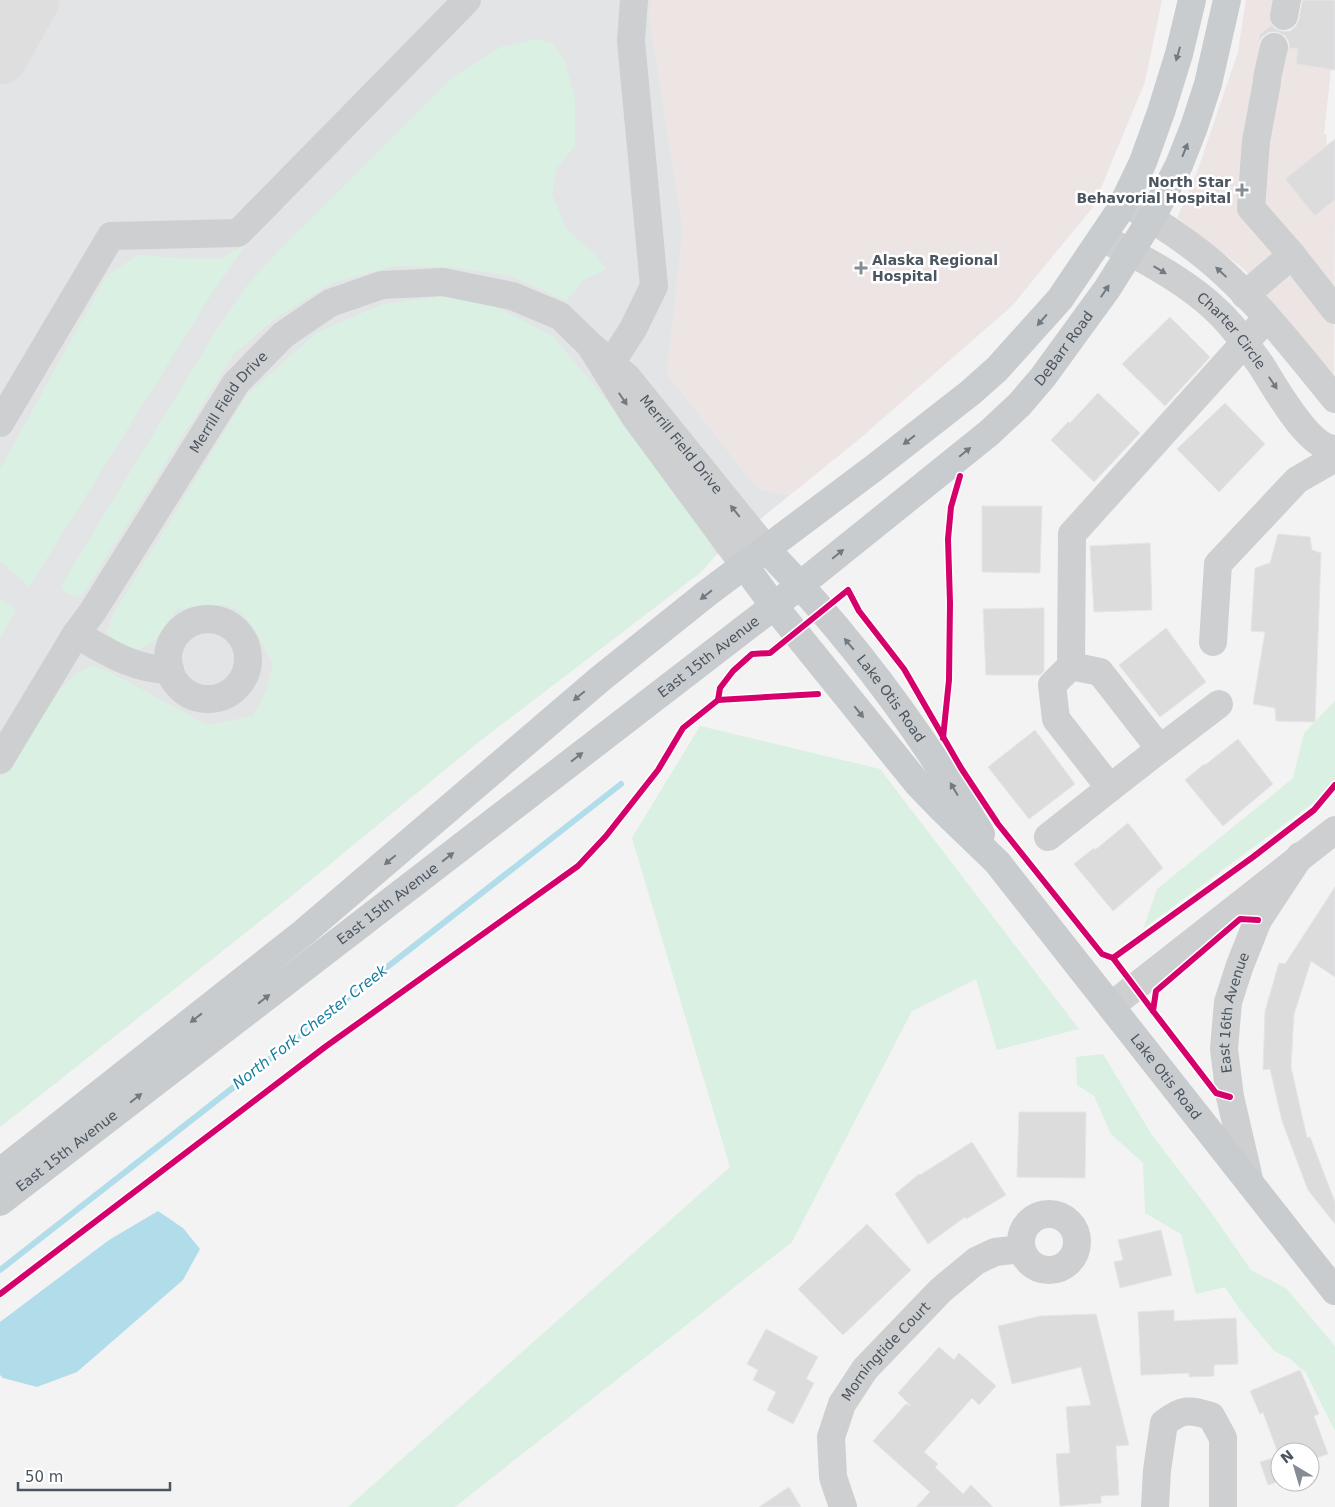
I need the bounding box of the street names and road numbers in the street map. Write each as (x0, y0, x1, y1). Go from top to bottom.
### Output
street label: Charter Circle (1194, 289, 1269, 372)
street label: DeBarr Road (1031, 308, 1096, 389)
street label: Merrill Field Drive (186, 348, 271, 456)
street label: Merrill Field Drive (637, 392, 726, 497)
street label: East 15th Avenue (655, 613, 762, 701)
street label: Lake Otis Road (854, 651, 928, 745)
street label: East 15th Avenue (334, 860, 441, 948)
street label: East 16th Avenue (1216, 950, 1252, 1074)
street label: Lake Otis Road (1127, 1031, 1205, 1123)
street label: East 15th Avenue (13, 1107, 120, 1195)
street label: Morningtide Court (838, 1298, 933, 1404)

